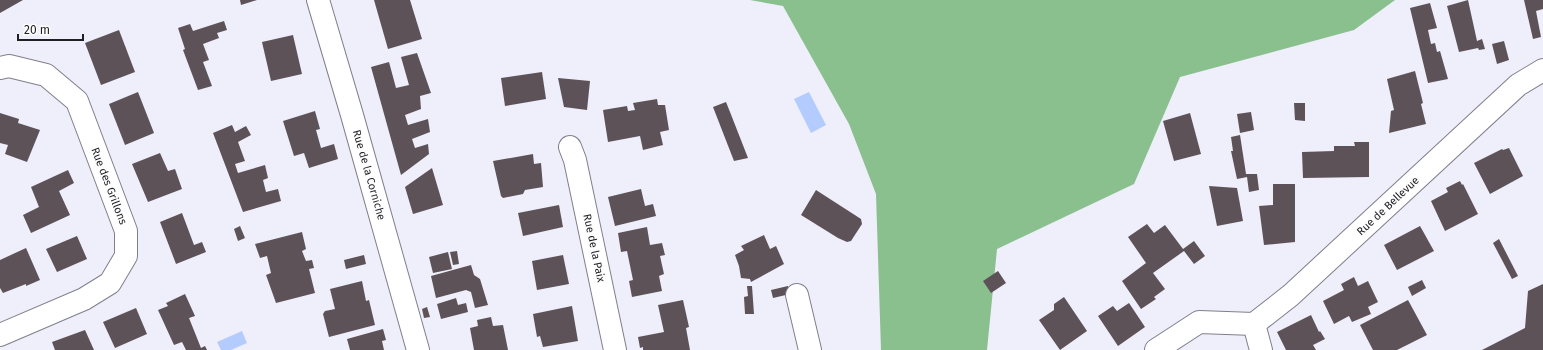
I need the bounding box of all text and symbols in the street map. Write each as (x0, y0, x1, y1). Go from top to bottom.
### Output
scale bar (18, 16, 83, 42)
text: 20 m (24, 23, 50, 37)
street label: Rue de la Corniche (350, 128, 388, 222)
street label: Rue des Grillons (88, 146, 130, 226)
street label: Rue de Bellevue (1354, 174, 1422, 238)
street label: Rue de la Paix (580, 213, 608, 284)

